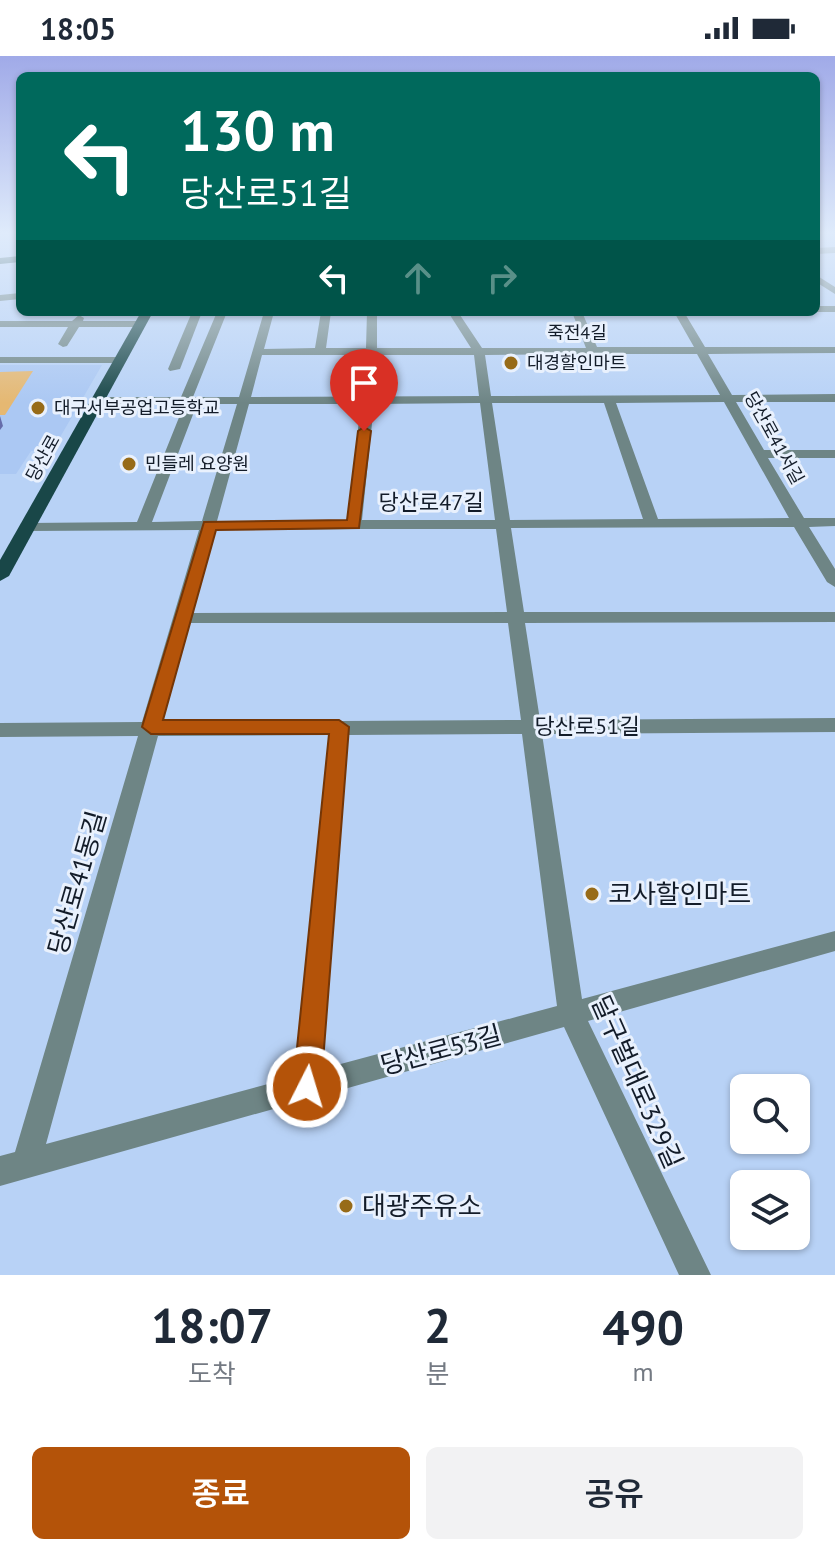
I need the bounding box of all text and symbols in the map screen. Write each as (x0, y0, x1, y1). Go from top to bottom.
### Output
text: 18:05 (40, 9, 116, 48)
text: 130 m (180, 94, 335, 166)
icon: left (48, 104, 152, 208)
text: 당산로51길 (180, 169, 352, 216)
icon: left (312, 256, 356, 300)
icon: ahead (396, 256, 440, 300)
icon: right (480, 256, 524, 300)
street label: 죽전4길 (547, 321, 607, 344)
pin (330, 349, 398, 431)
place label: 대경할인마트 (527, 351, 626, 374)
marker: 대경할인마트 (502, 354, 520, 372)
icon: arrive (342, 361, 386, 405)
street label: 당산로41서길 (740, 387, 809, 488)
place label: 대구서부공업고등학교 (54, 396, 220, 419)
marker: 대구서부공업고등학교 (29, 399, 47, 417)
street label: 당산로 (20, 430, 65, 485)
place label: 민들레 요양원 (145, 452, 249, 475)
marker: 민들레 요양원 (120, 455, 138, 473)
street label: 당산로47길 (379, 488, 483, 516)
street label: 당산로51길 (535, 712, 639, 740)
street label: 당산로41동길 (40, 807, 113, 959)
place label: 코사할인마트 (608, 877, 752, 910)
marker: 코사할인마트 (583, 885, 601, 903)
street label: 달구벌대로329길 (585, 990, 690, 1173)
street label: 당산로53길 (377, 1018, 505, 1082)
position arrow (265, 1045, 349, 1129)
map controls (730, 1074, 810, 1250)
button: search (730, 1074, 810, 1154)
button: layers (730, 1170, 810, 1250)
place label: 대광주유소 (362, 1189, 482, 1222)
marker: 대광주유소 (337, 1197, 355, 1215)
text: 18:07 (151, 1294, 273, 1356)
text: 2 (424, 1294, 451, 1356)
text: 490 (602, 1296, 684, 1358)
text: m (633, 1355, 654, 1388)
text: 도착 (188, 1357, 236, 1390)
text: 분 (426, 1357, 450, 1390)
button: 종료 (32, 1447, 410, 1539)
button: 공유 (426, 1447, 803, 1539)

